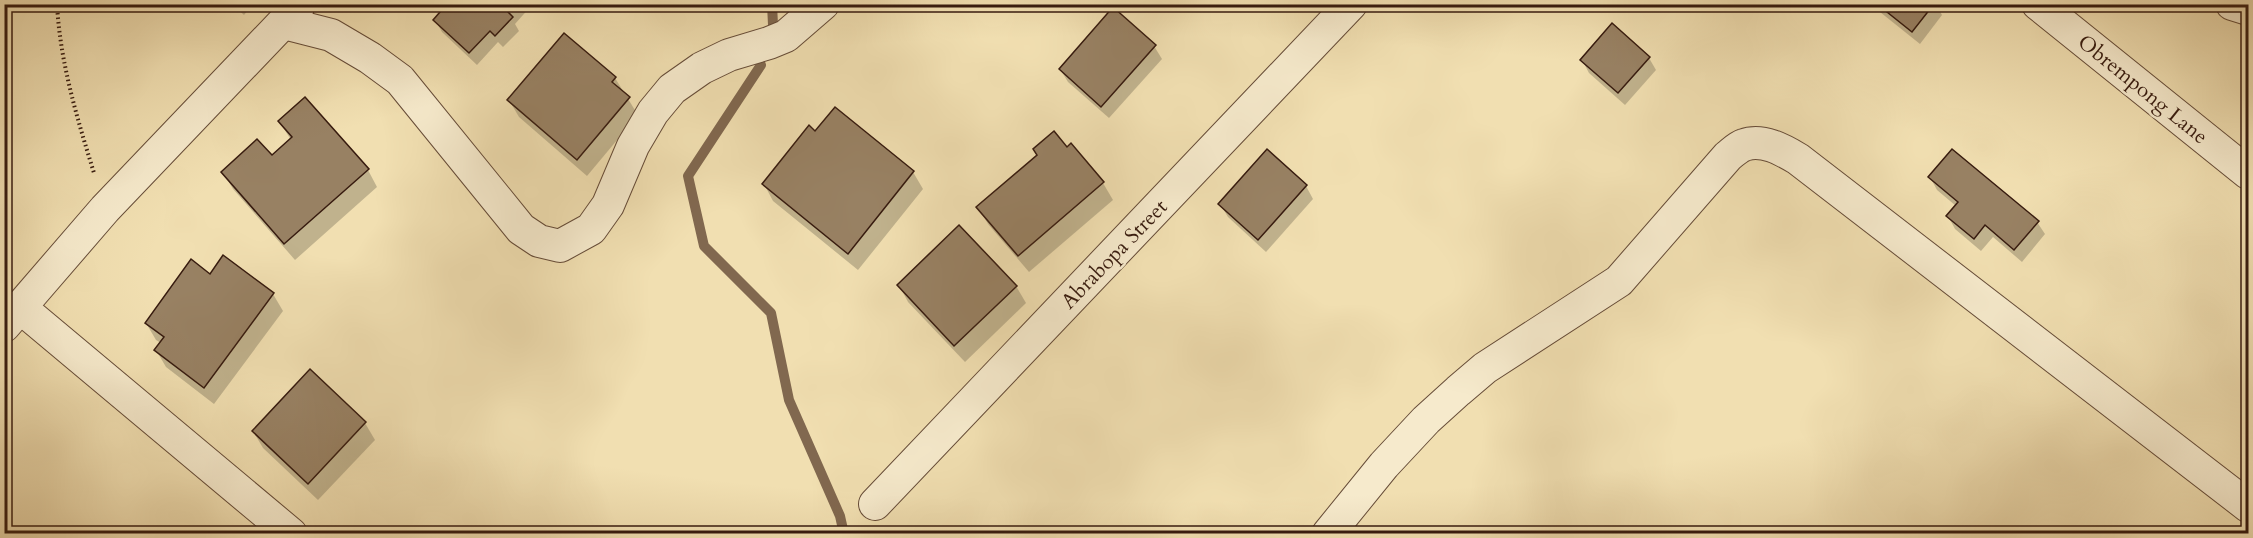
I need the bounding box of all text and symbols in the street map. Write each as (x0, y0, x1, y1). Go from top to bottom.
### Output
street label: Obrempong Lane (2072, 28, 2214, 151)
street label: Abrabopa Street (1055, 193, 1174, 315)

